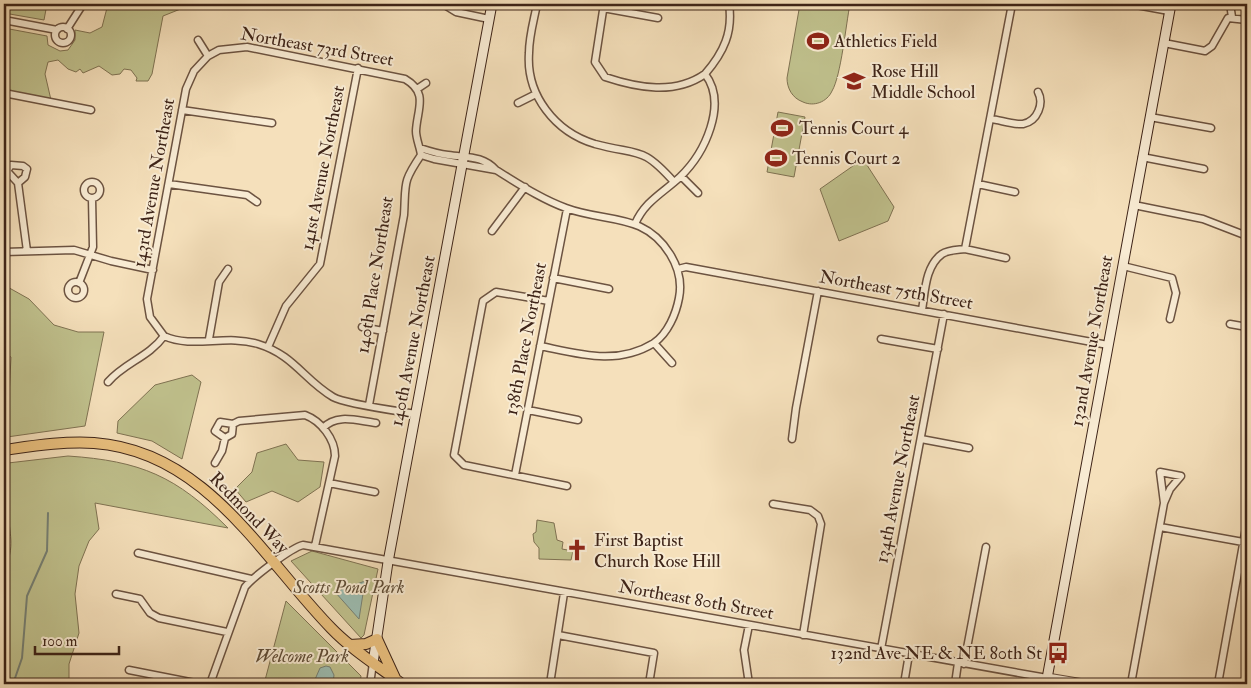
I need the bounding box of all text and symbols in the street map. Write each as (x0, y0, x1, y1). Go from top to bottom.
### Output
street label: Northeast 73rd Street (239, 22, 395, 72)
sports icon: Athletics Field (805, 28, 831, 54)
place label: Athletics Field (833, 30, 937, 53)
place label: Rose Hill Middle School (871, 60, 976, 104)
school or university icon: Rose Hill Middle School (841, 68, 867, 94)
street label: 141st Avenue Northeast (296, 83, 350, 252)
street label: 143rd Avenue Northeast (128, 96, 180, 269)
sports icon: Tennis Court 4 (769, 115, 795, 141)
place label: Tennis Court 4 (799, 117, 909, 140)
sports icon: Tennis Court 2 (763, 145, 789, 171)
place label: Tennis Court 2 (792, 147, 901, 170)
street label: 140th Place Northeast (351, 195, 399, 355)
street label: 140th Avenue Northeast (385, 253, 441, 428)
street label: 132nd Avenue Northeast (1066, 253, 1118, 428)
street label: 138th Place Northeast (500, 260, 552, 417)
street label: Northeast 75th Street (817, 265, 975, 315)
street label: 134th Avenue Northeast (870, 393, 926, 565)
street label: Redmond Way (204, 467, 295, 560)
place label: First Baptist Church Rose Hill (594, 529, 721, 573)
church icon: First Baptist Church Rose Hill (564, 537, 590, 563)
street label: Northeast 80th Street (617, 575, 776, 625)
park label: Scotts Pond Park (292, 576, 405, 599)
scale bar (35, 623, 119, 655)
text: 100 m (42, 632, 78, 651)
bus stop icon: 132nd Ave NE & NE 80th St (1045, 640, 1071, 666)
place label: 132nd Ave NE & NE 80th St (831, 642, 1042, 665)
park label: Welcome Park (255, 645, 349, 668)

